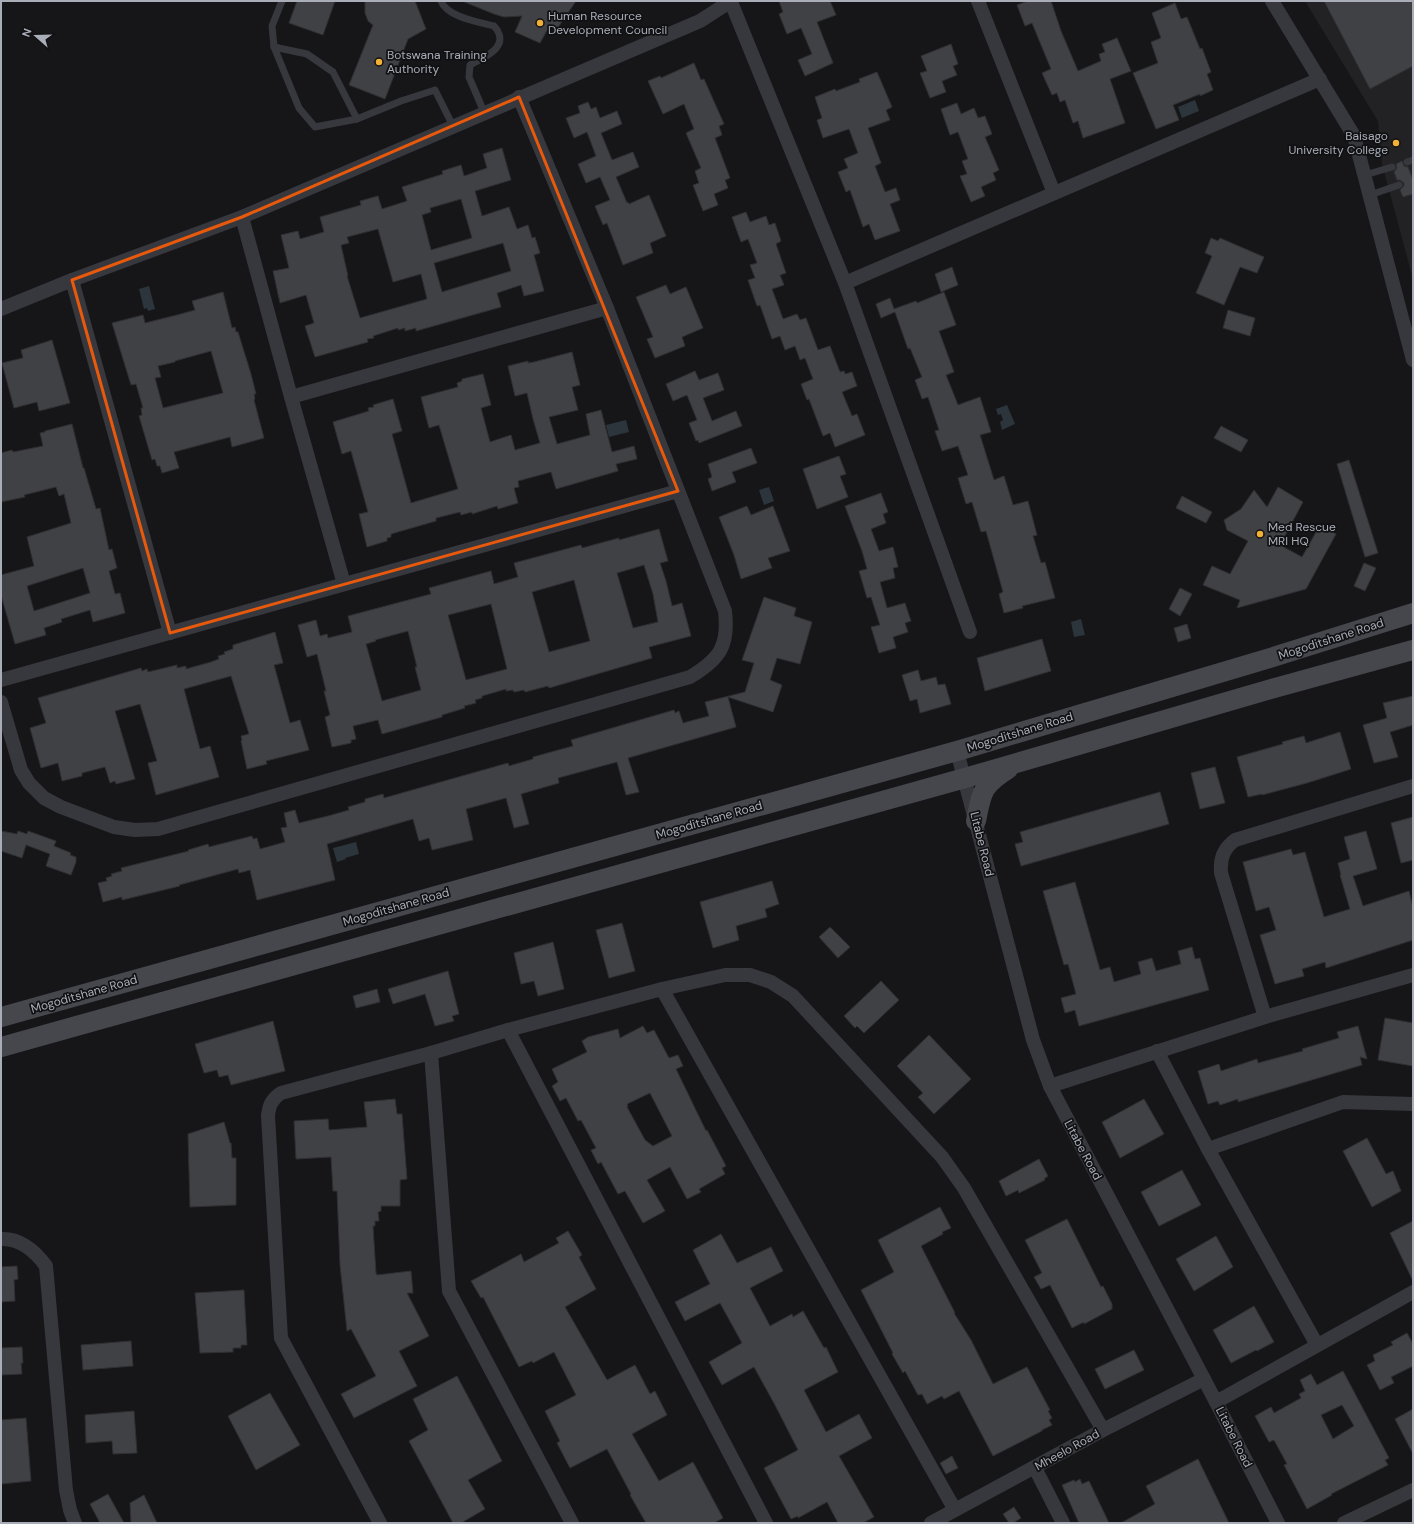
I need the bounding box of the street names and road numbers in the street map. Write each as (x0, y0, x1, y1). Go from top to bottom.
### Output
street label: Mogoditshane Road (1276, 614, 1386, 664)
street label: Mogoditshane Road (965, 708, 1075, 756)
street label: Mogoditshane Road (654, 797, 764, 843)
street label: Litabe Road (966, 810, 998, 878)
street label: Mogoditshane Road (341, 884, 451, 930)
street label: Mogoditshane Road (29, 971, 139, 1017)
street label: Litabe Road (1060, 1117, 1106, 1183)
street label: Litabe Road (1212, 1404, 1256, 1470)
street label: Mheelo Road (1032, 1426, 1102, 1474)

